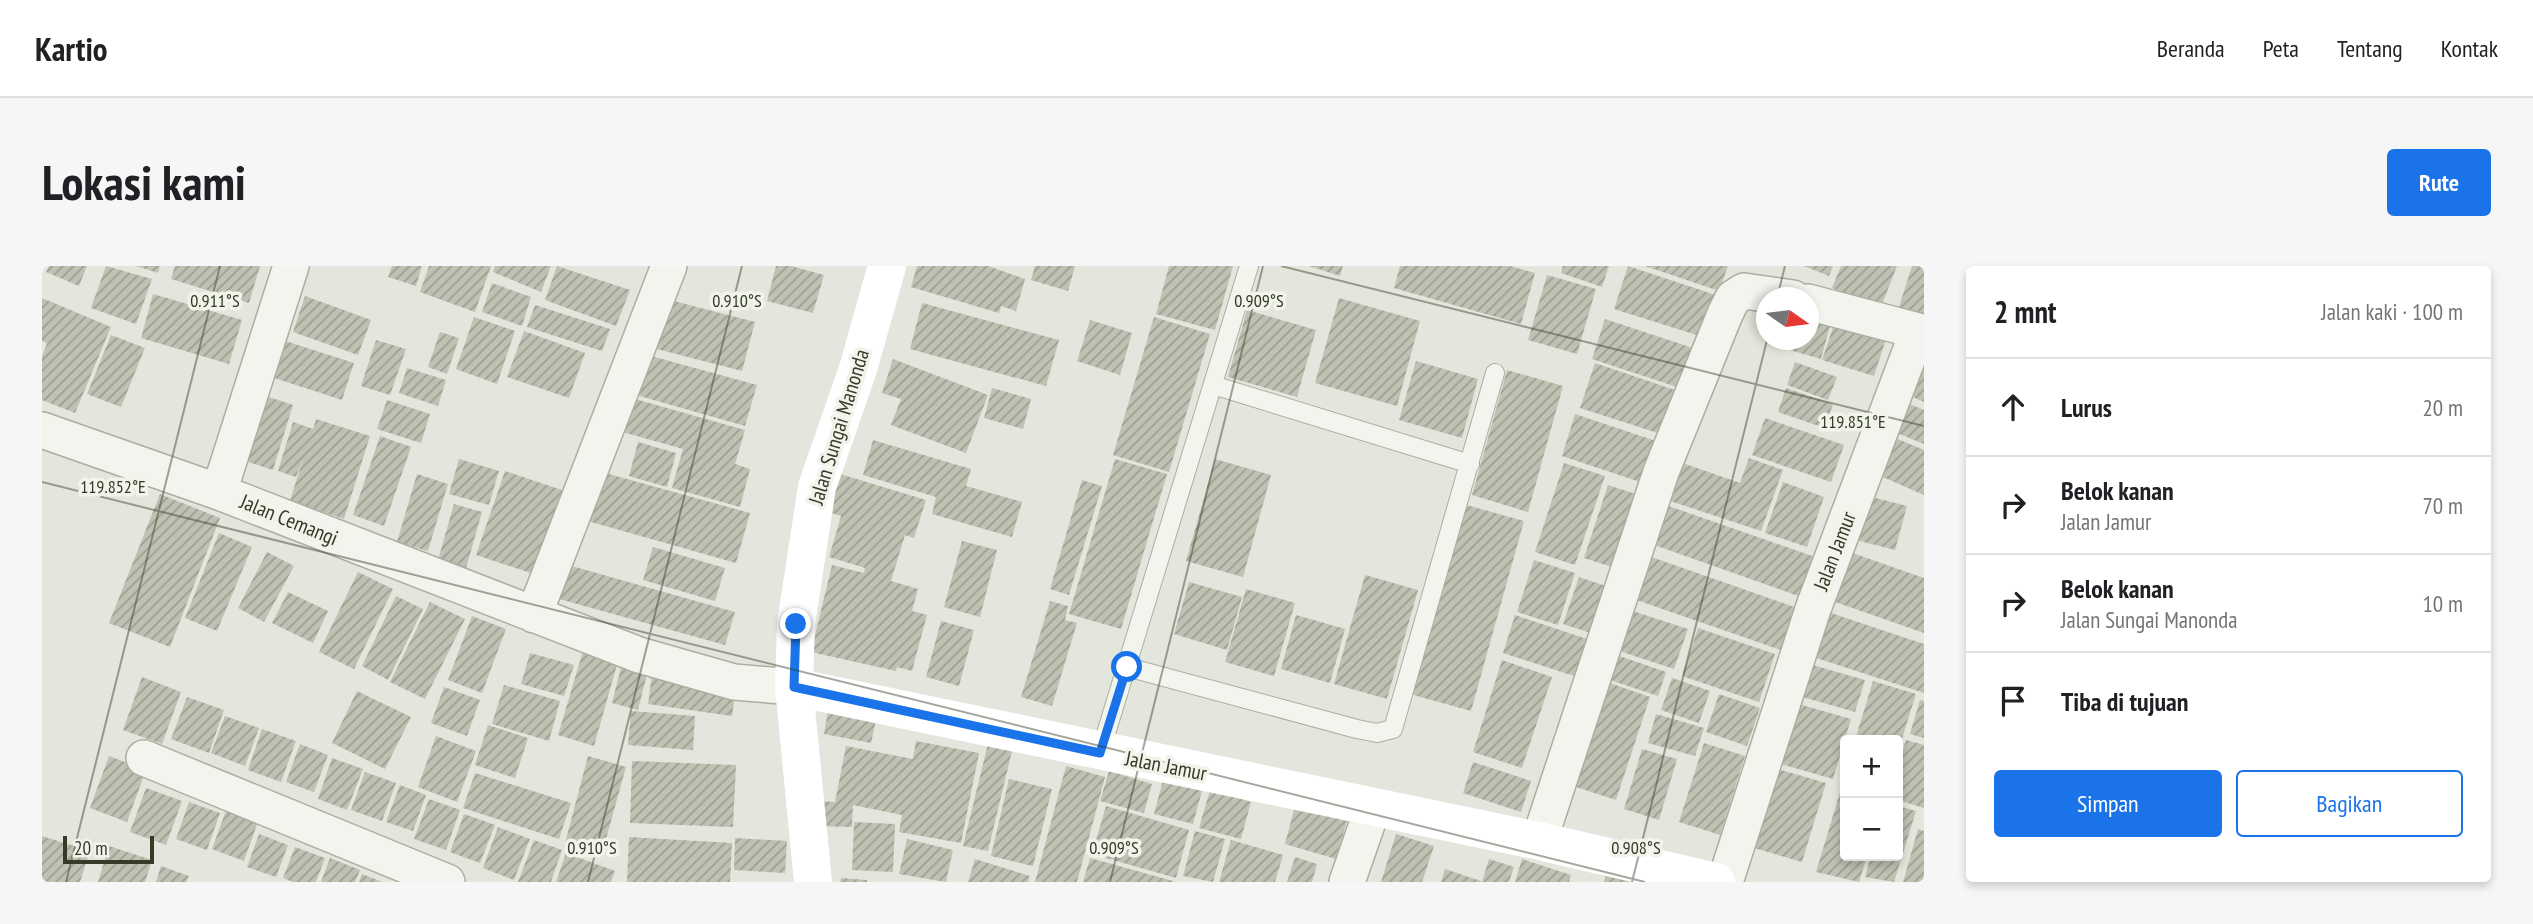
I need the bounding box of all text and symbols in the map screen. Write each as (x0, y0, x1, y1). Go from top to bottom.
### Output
text: Kartio (35, 27, 108, 70)
text: Beranda (2157, 33, 2225, 64)
text: Peta (2263, 33, 2299, 64)
text: Tentang (2337, 33, 2403, 64)
text: Kontak (2441, 33, 2498, 64)
button: Rute (2387, 149, 2491, 216)
text: Lokasi kami (42, 150, 246, 214)
north arrow (1756, 287, 1819, 350)
text: 0.911°S (190, 289, 240, 312)
text: 0.910°S (712, 289, 762, 312)
text: 0.909°S (1234, 289, 1284, 312)
text: 2 mnt (1994, 292, 2057, 331)
text: Jalan kaki · 100 m (2321, 297, 2463, 326)
street label: Jalan Sungai Manonda (802, 346, 875, 509)
icon: ahead (1994, 388, 2032, 426)
text: Lurus (2061, 391, 2112, 424)
text: 20 m (2422, 393, 2463, 422)
text: 119.851°E (1820, 410, 1886, 433)
text: Belok kanan (2061, 474, 2174, 507)
text: 119.852°E (80, 475, 146, 498)
icon: right (1994, 486, 2032, 524)
street label: Jalan Cemangi (235, 487, 342, 551)
text: 70 m (2422, 491, 2463, 520)
street label: Jalan Jamur (1807, 507, 1862, 595)
text: Jalan Jamur (2061, 507, 2151, 536)
text: Belok kanan (2061, 572, 2174, 605)
icon: right (1994, 584, 2032, 622)
text: 10 m (2422, 589, 2463, 618)
text: Jalan Sungai Manonda (2061, 605, 2237, 634)
route end (780, 608, 811, 639)
route start (1111, 651, 1142, 682)
icon: arrive (1994, 682, 2032, 720)
text: Tiba di tujuan (2061, 685, 2189, 718)
map controls (1840, 735, 1903, 861)
button: + (1840, 735, 1903, 798)
street label: Jalan Jamur (1122, 744, 1209, 787)
button: Simpan (1994, 770, 2222, 837)
button: Bagikan (2236, 770, 2463, 837)
button: − (1840, 798, 1903, 861)
scale bar (63, 833, 154, 865)
text: 20 m (74, 836, 108, 860)
text: 0.910°S (567, 836, 617, 859)
text: 0.909°S (1089, 836, 1139, 859)
text: 0.908°S (1611, 836, 1661, 859)

